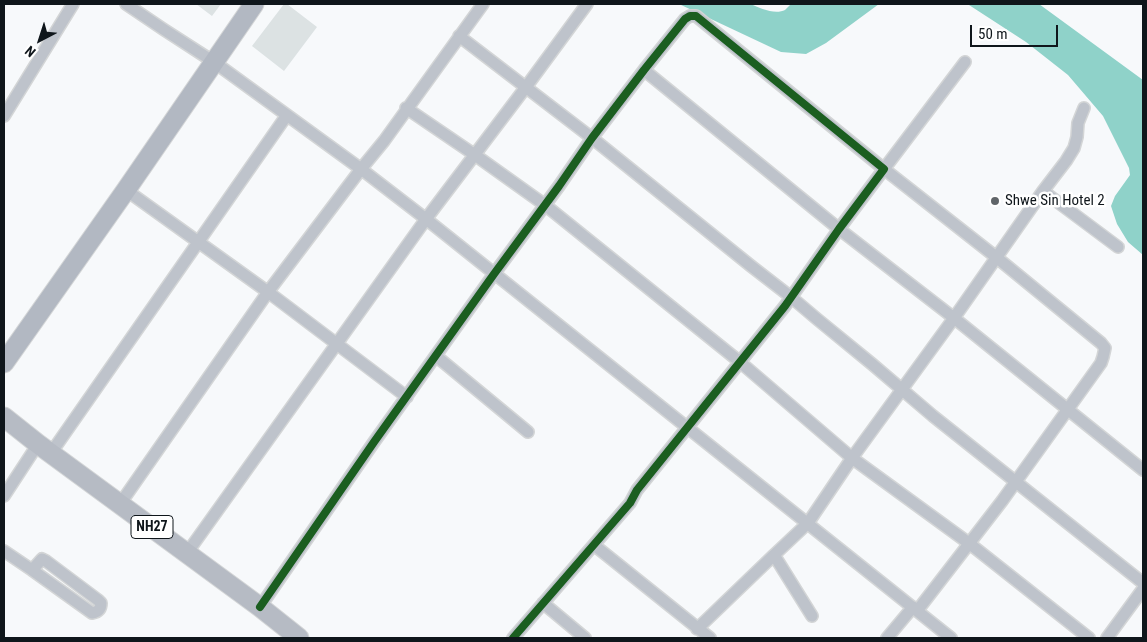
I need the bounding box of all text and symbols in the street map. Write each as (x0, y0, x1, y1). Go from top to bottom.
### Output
north arrow (15, 15, 65, 65)
scale bar (972, 15, 1060, 47)
text: 50 m (978, 25, 1008, 43)
text: N (22, 43, 39, 60)
place label: Shwe Sin Hotel 2 (1005, 192, 1105, 210)
marker: Shwe Sin Hotel 2 (989, 195, 1001, 207)
road number: NH27 (131, 516, 173, 538)

